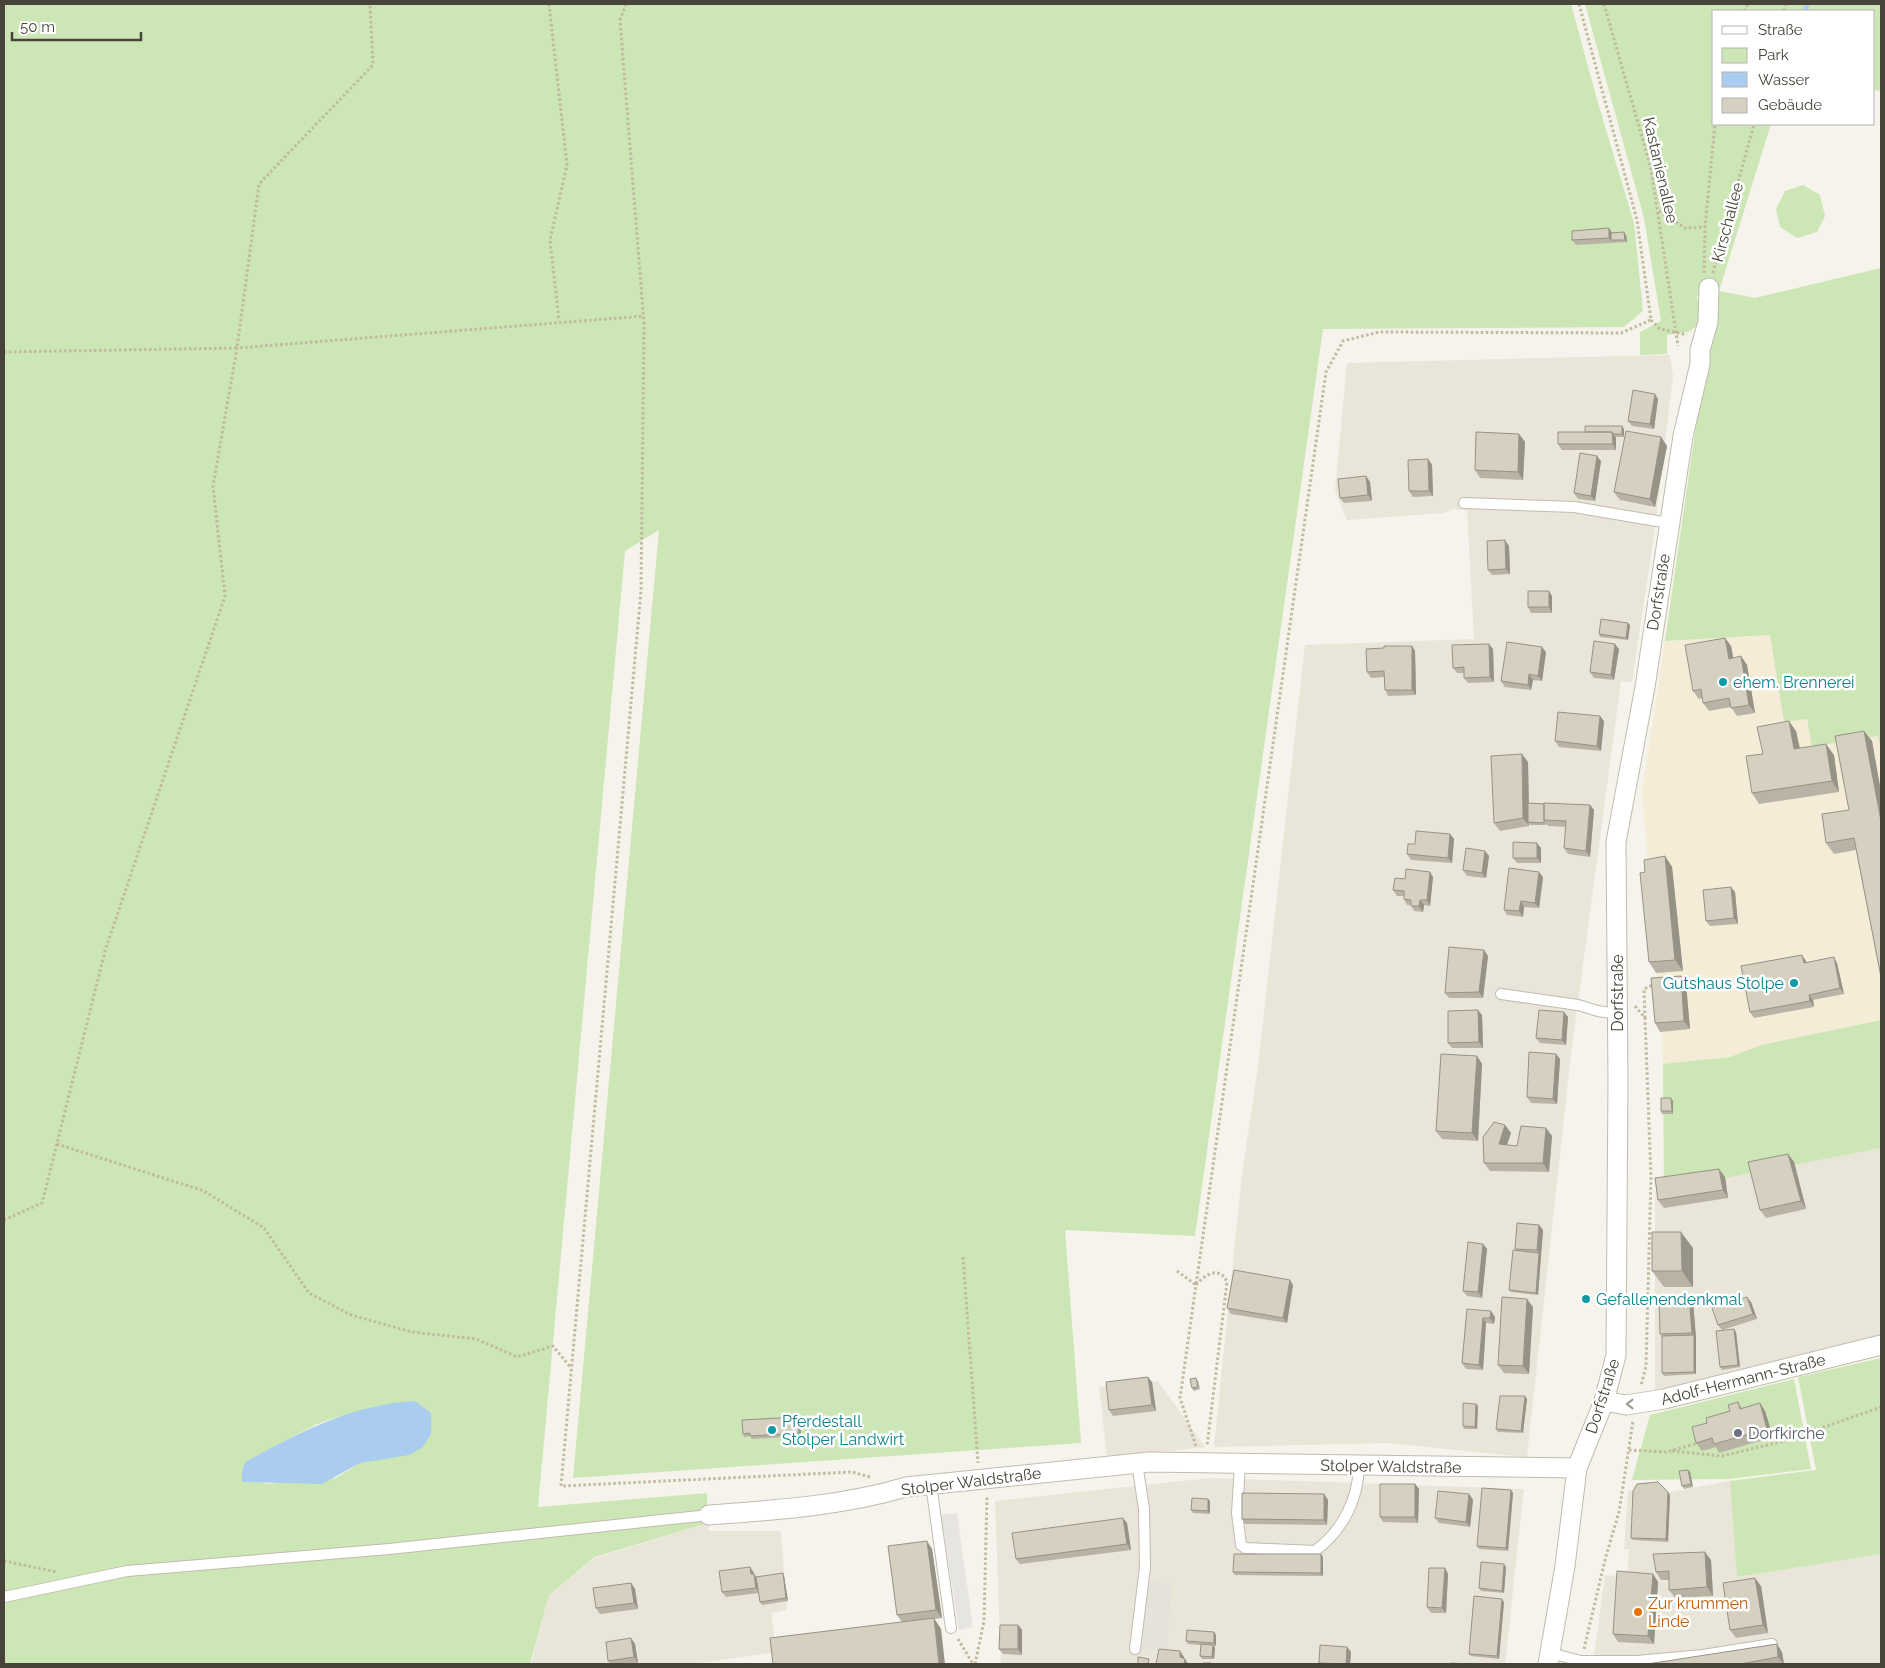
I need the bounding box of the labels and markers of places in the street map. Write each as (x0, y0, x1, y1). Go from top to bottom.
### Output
place label: ehem. Brennerei (1733, 673, 1855, 692)
marker: ehem. Brennerei (1717, 676, 1729, 688)
place label: Gutshaus Stolpe (1663, 974, 1784, 993)
marker: Gutshaus Stolpe (1788, 977, 1800, 989)
place label: Gefallenendenkmal (1596, 1290, 1742, 1309)
marker: Gefallenendenkmal (1580, 1293, 1592, 1305)
place label: Pferdestall Stolper Landwirt (782, 1412, 905, 1449)
marker: Pferdestall Stolper Landwirt (766, 1424, 778, 1436)
place label: Dorfkirche (1748, 1424, 1825, 1443)
marker: Dorfkirche (1732, 1427, 1744, 1439)
place label: Zur krummen Linde (1648, 1594, 1748, 1631)
marker: Zur krummen Linde (1632, 1606, 1644, 1618)

